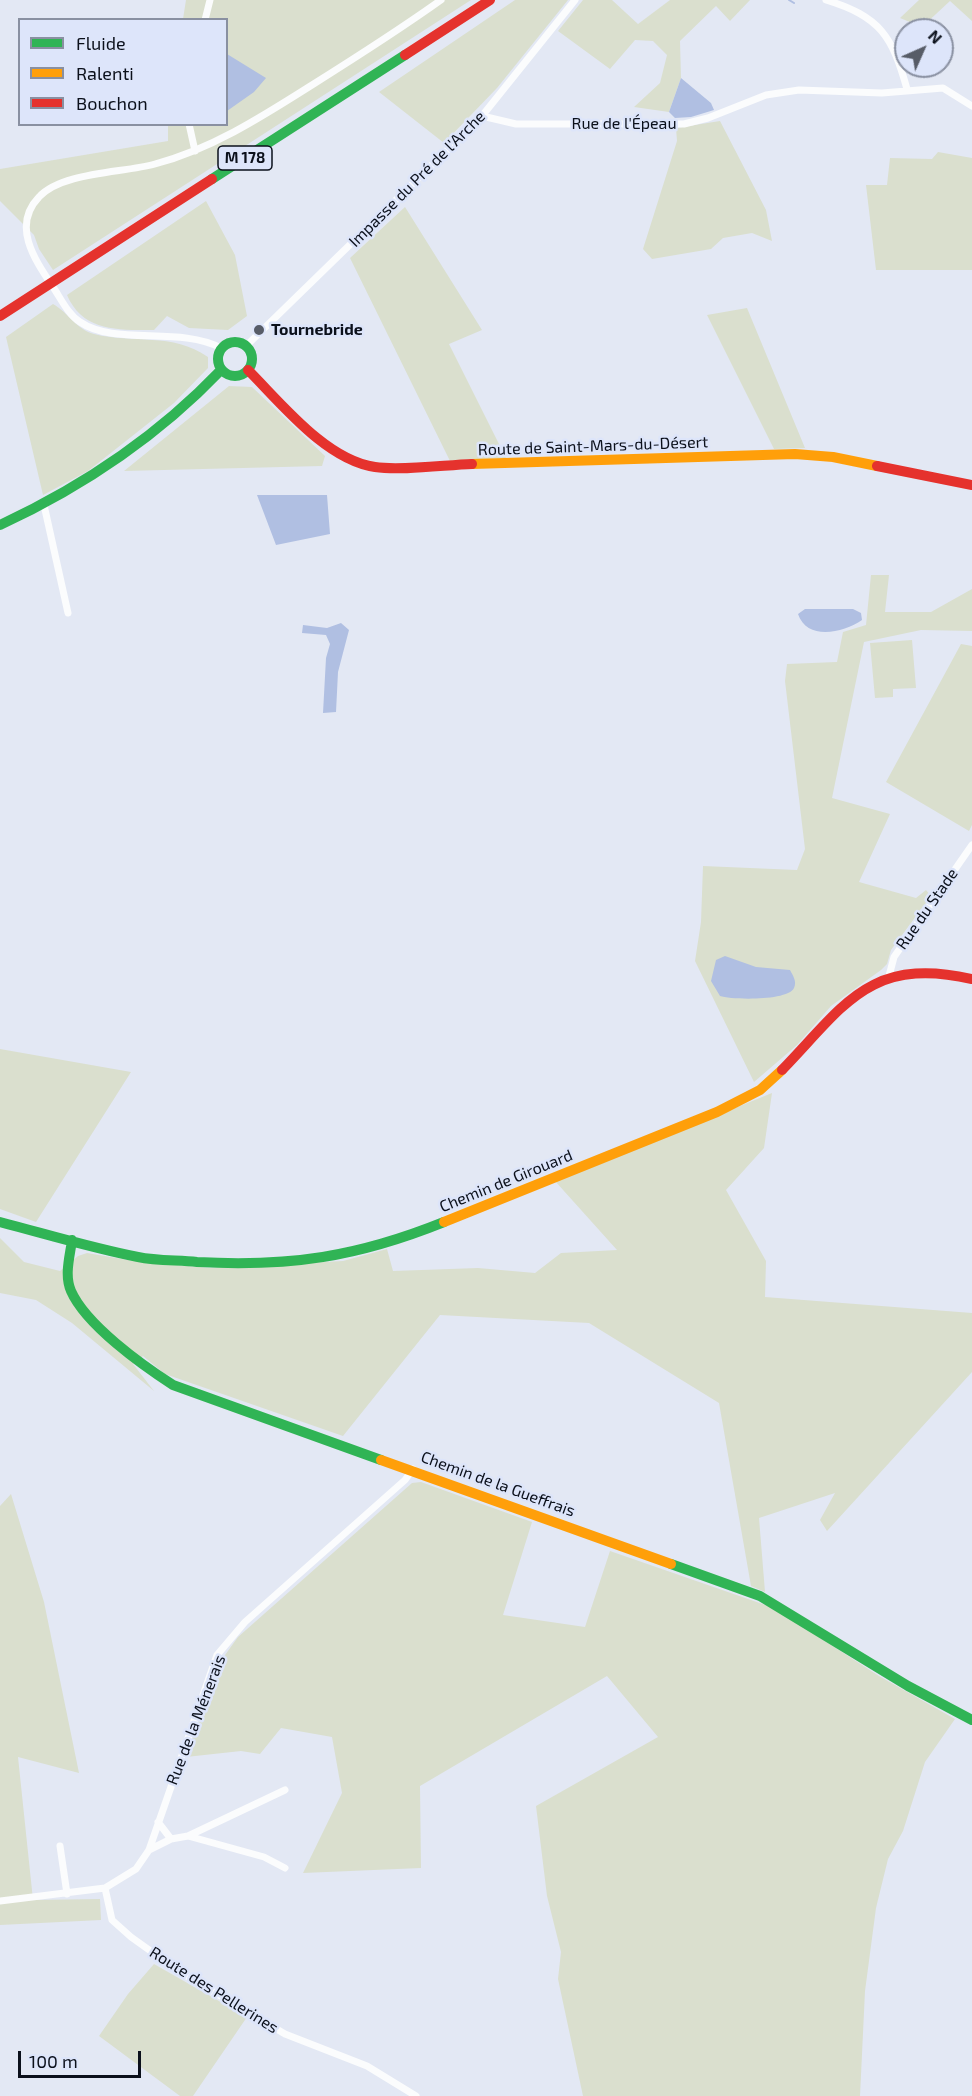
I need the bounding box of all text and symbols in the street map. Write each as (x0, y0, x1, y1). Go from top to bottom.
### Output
legend (18, 18, 228, 126)
north arrow (894, 18, 954, 78)
text: N (925, 26, 946, 47)
text: Fluide (76, 32, 126, 54)
text: Ralenti (76, 62, 134, 84)
text: Bouchon (76, 92, 148, 114)
street label: Impasse du Pré de l'Arche (345, 107, 489, 251)
street label: Rue de l'Épeau (571, 114, 677, 134)
road number: M 178 (218, 146, 272, 170)
place label: Tournebride (271, 320, 363, 340)
marker: Tournebride (252, 323, 266, 337)
street label: Route de Saint-Mars-du-Désert (478, 432, 708, 460)
street label: Rue du Stade (892, 865, 962, 953)
street label: Chemin de Girouard (437, 1146, 575, 1216)
street label: Chemin de la Gueffrais (418, 1447, 578, 1521)
street label: Rue de la Ménerais (162, 1652, 230, 1788)
street label: Route des Pellerines (146, 1943, 282, 2037)
scale bar (21, 2039, 144, 2077)
text: 100 m (29, 2050, 78, 2072)

